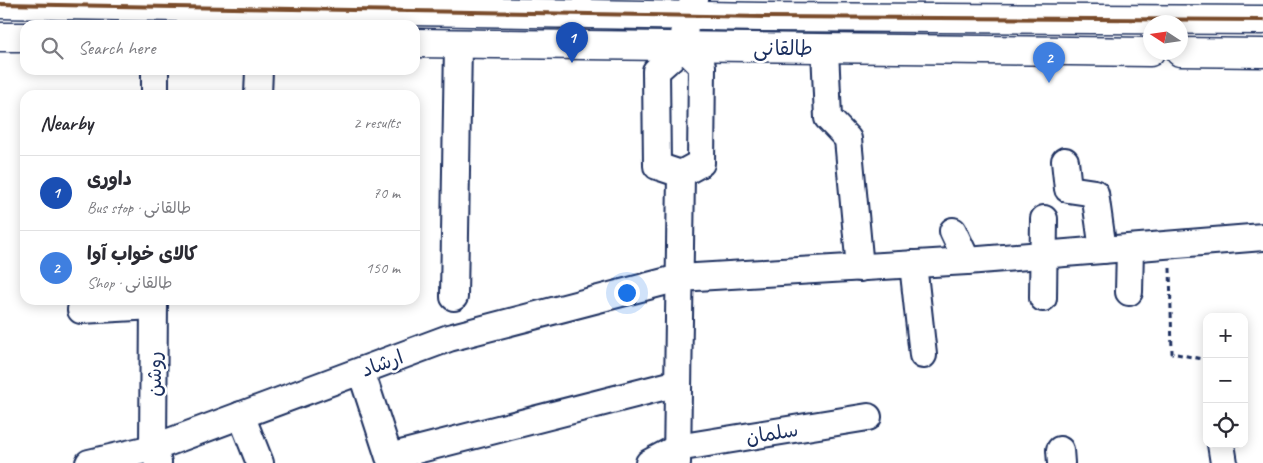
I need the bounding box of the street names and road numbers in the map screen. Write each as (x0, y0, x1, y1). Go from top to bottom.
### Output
street label: طالقانی (753, 36, 813, 61)
street label: ارشاد (358, 344, 407, 383)
street label: روشن (142, 351, 167, 397)
street label: سلمان (744, 417, 800, 450)

